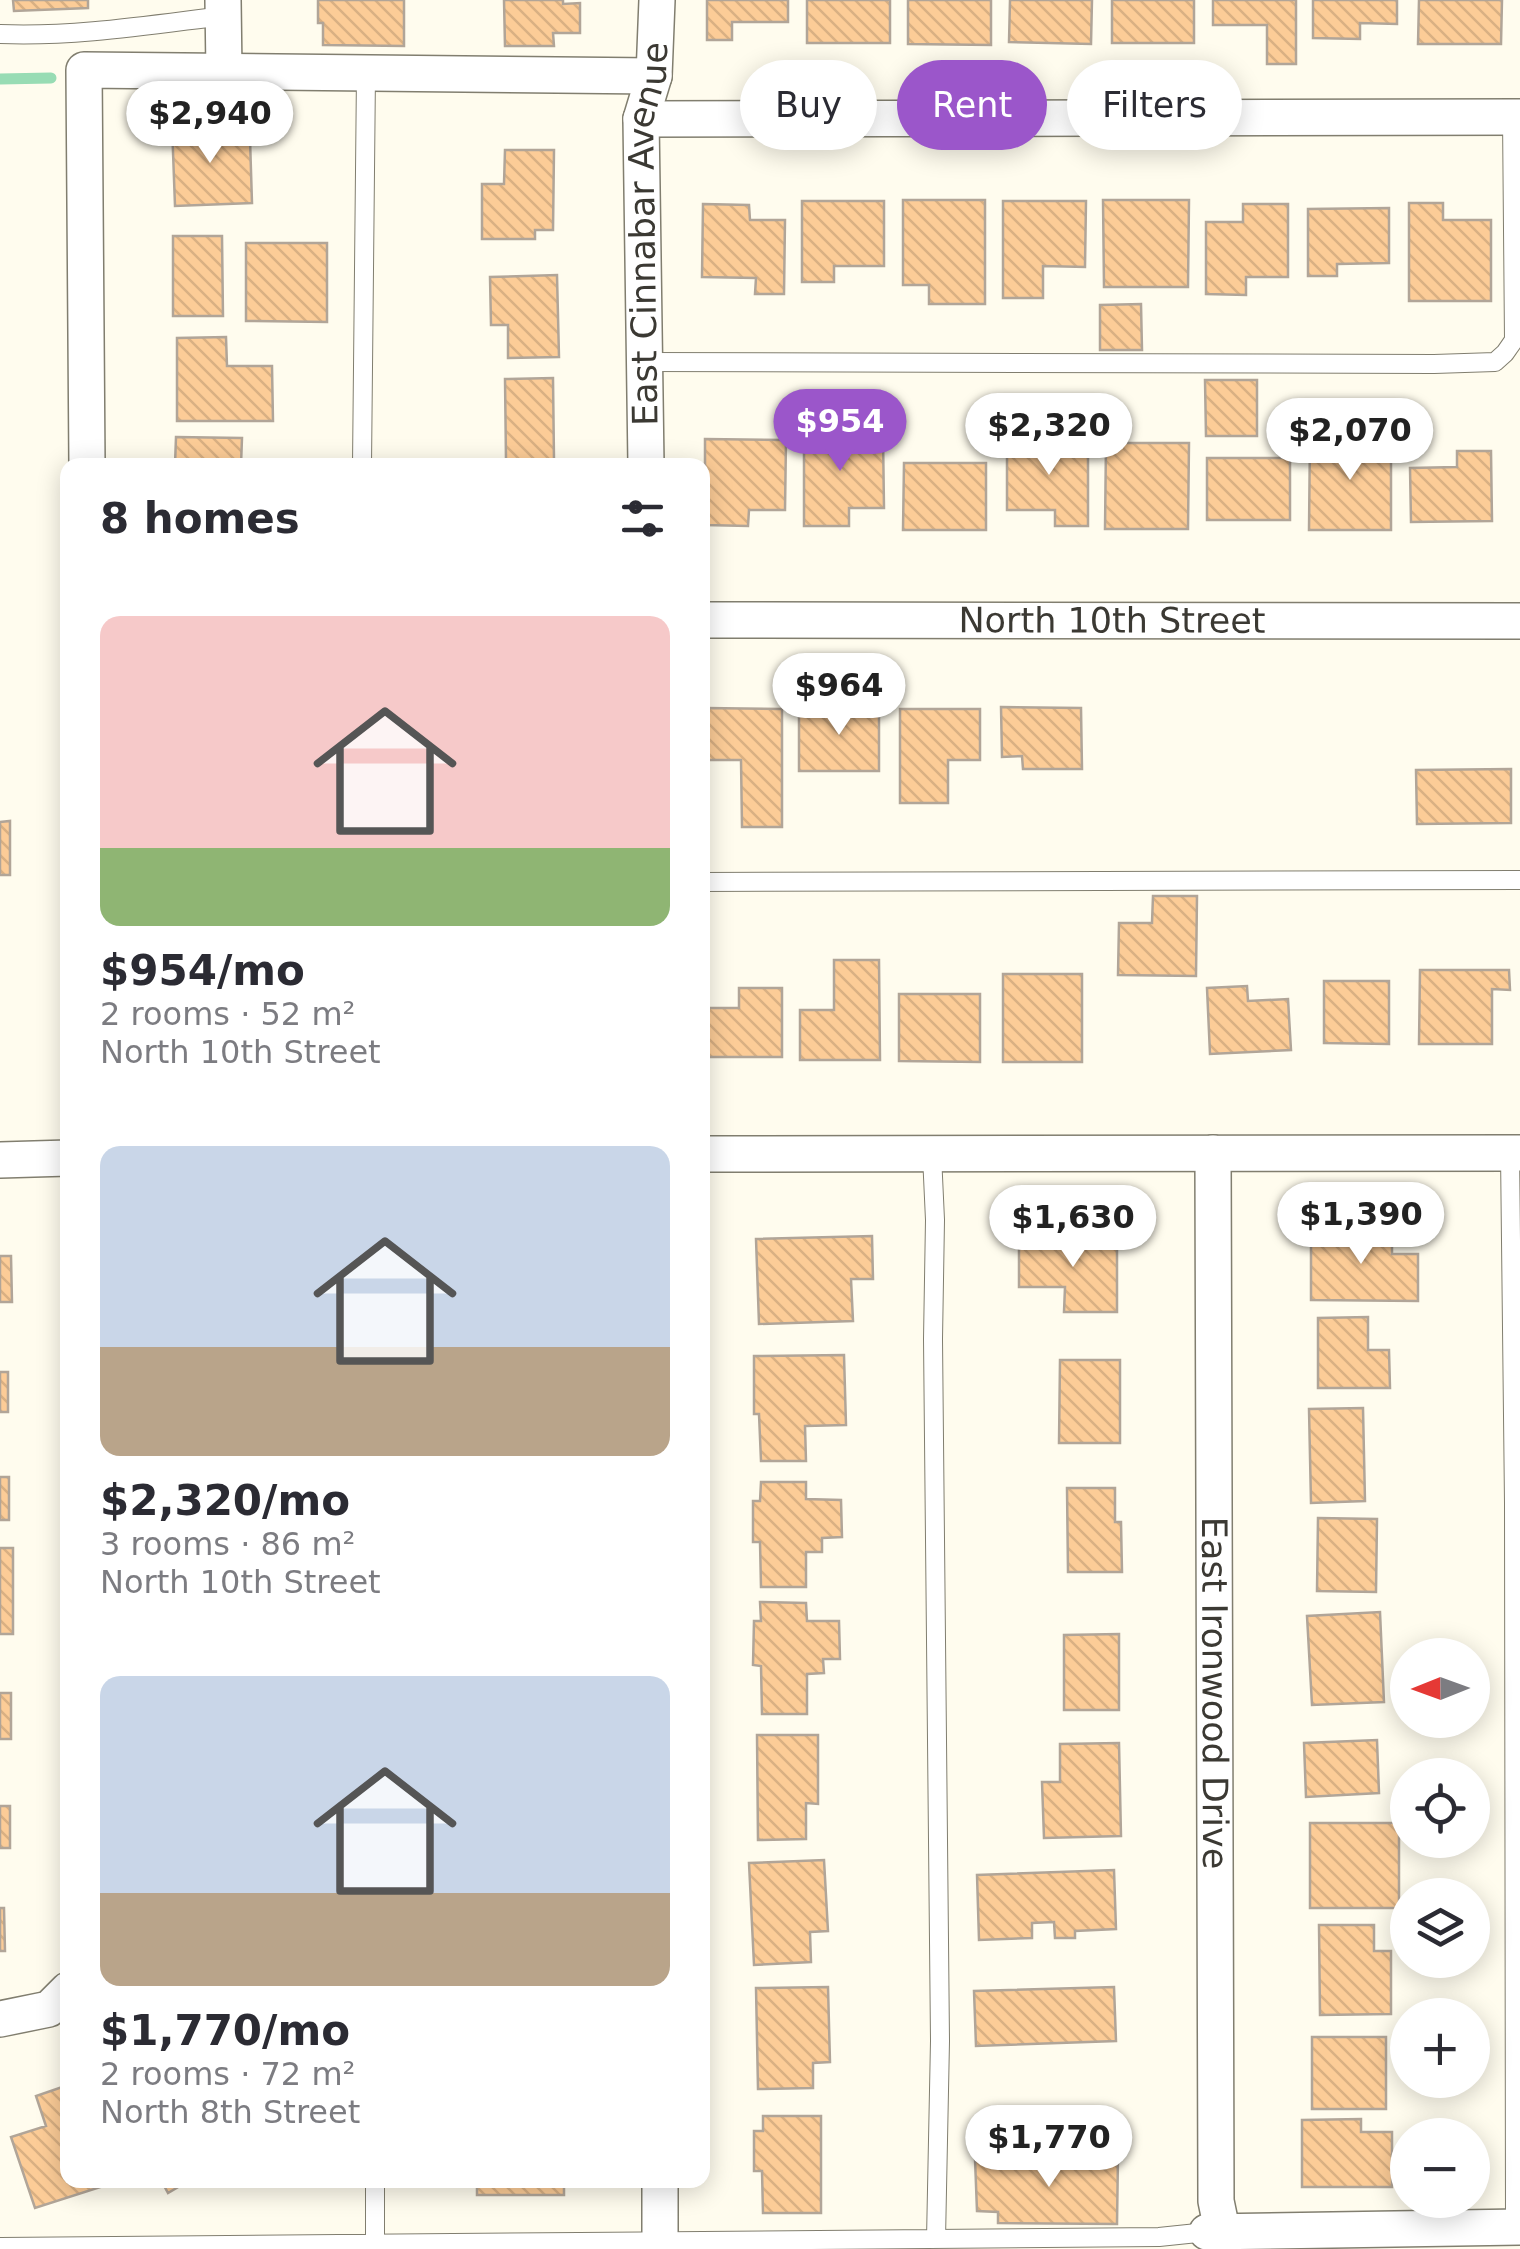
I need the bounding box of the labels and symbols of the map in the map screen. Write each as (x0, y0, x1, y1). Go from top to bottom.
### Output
street label: East Cinnabar Avenue (619, 41, 675, 426)
pin: $2,940 (129, 81, 291, 166)
pin: $954 (781, 389, 899, 474)
pin: $2,320 (968, 393, 1130, 478)
pin: $2,070 (1269, 398, 1431, 483)
street label: North 10th Street (958, 600, 1266, 641)
pin: $964 (780, 653, 898, 738)
pin: $1,390 (1280, 1182, 1442, 1267)
pin: $1,630 (992, 1185, 1154, 1270)
street label: East Ironwood Drive (1194, 1517, 1235, 1869)
north arrow (1390, 1638, 1490, 1738)
pin: $1,770 (968, 2105, 1130, 2190)

